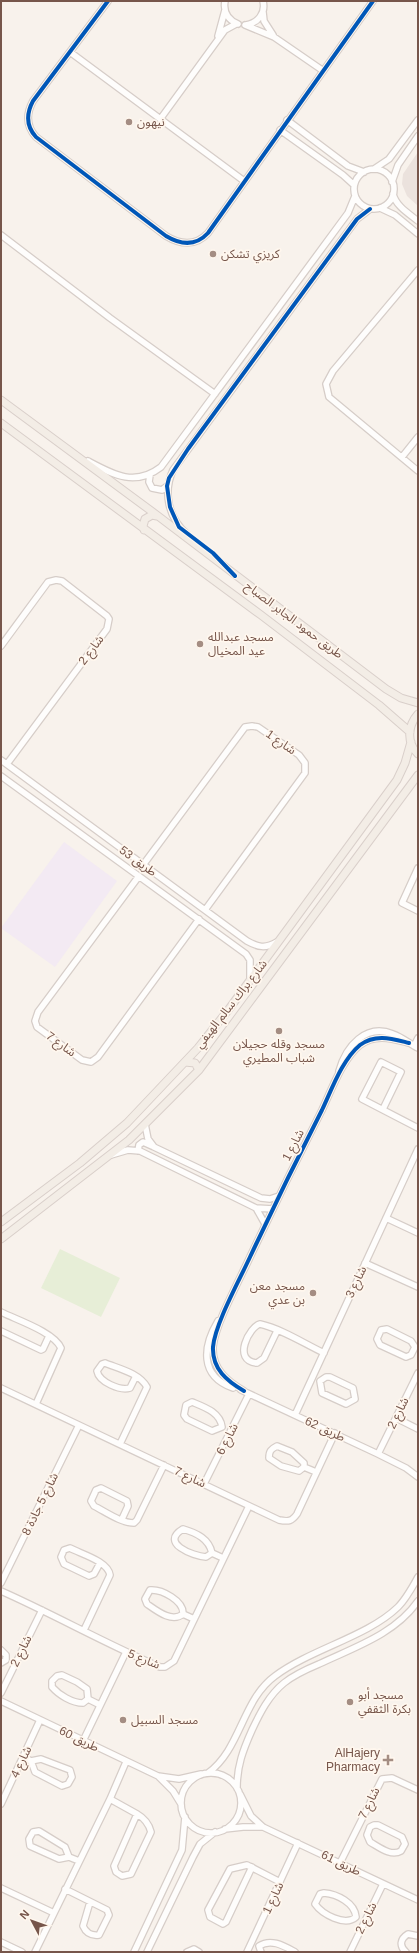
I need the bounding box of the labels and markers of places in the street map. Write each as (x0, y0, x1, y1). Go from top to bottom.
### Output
place label: نيهون (137, 115, 165, 129)
marker: نيهون (124, 117, 134, 127)
place label: كريزي تشكن (221, 247, 281, 264)
marker: كريزي تشكن (208, 249, 218, 259)
place label: مسجد عبدالله عيد المخيال (208, 630, 274, 658)
marker: مسجد عبدالله عيد المخيال (195, 639, 205, 649)
marker: مسجد وقله حجيلان شباب المطيري (274, 1026, 284, 1036)
place label: مسجد وقله حجيلان شباب المطيري (233, 1037, 325, 1068)
place label: مسجد معن بن عدي (250, 1279, 305, 1310)
marker: مسجد معن بن عدي (308, 1288, 318, 1298)
place label: مسجد أبو بكرة الثقفي (358, 1687, 411, 1719)
marker: مسجد أبو بكرة الثقفي (345, 1697, 355, 1707)
place label: مسجد السبيل (131, 1713, 198, 1727)
marker: مسجد السبيل (118, 1715, 128, 1725)
place label: AlHajery Pharmacy (326, 1746, 380, 1774)
marker: AlHajery Pharmacy (383, 1755, 393, 1765)

